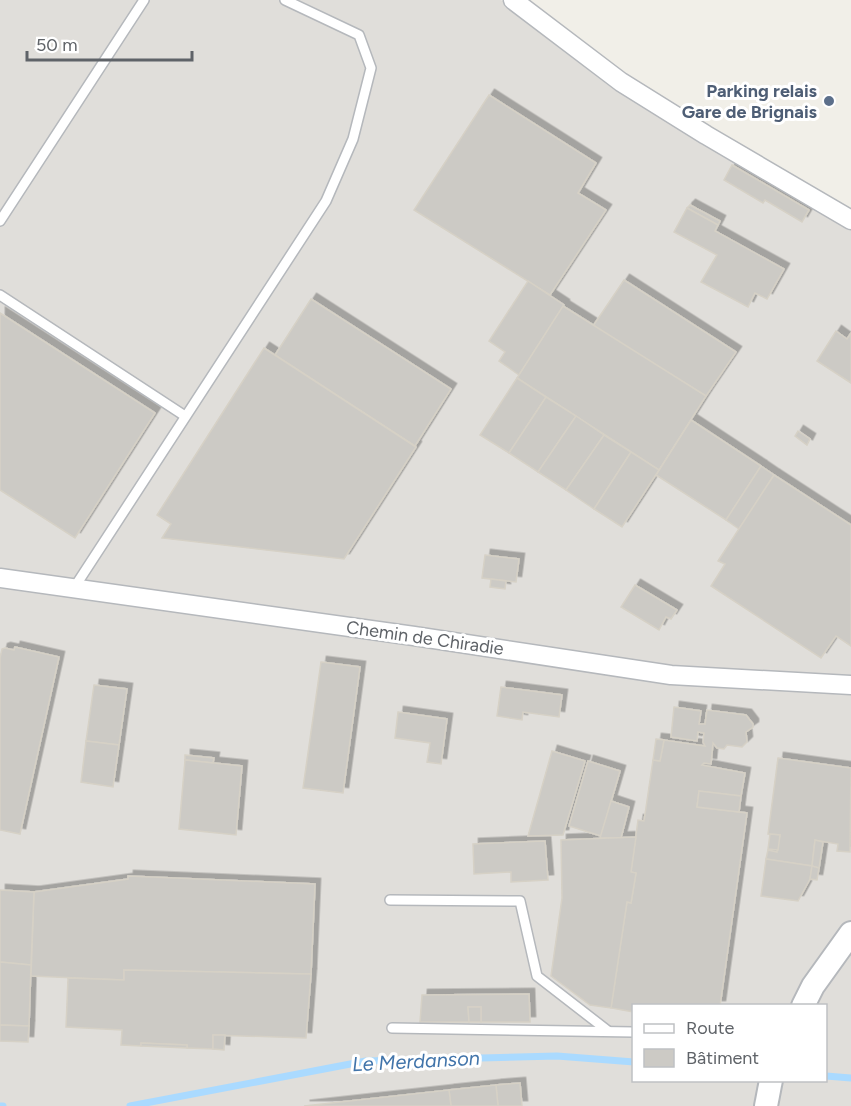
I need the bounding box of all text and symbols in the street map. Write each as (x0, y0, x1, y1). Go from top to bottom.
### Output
scale bar (27, 24, 192, 62)
text: 50 m (36, 34, 78, 56)
place label: Parking relais Gare de Brignais (682, 80, 818, 123)
marker: Parking relais Gare de Brignais (822, 94, 836, 108)
street label: Chemin de Chiradie (345, 616, 505, 660)
legend (632, 1004, 827, 1082)
text: Route (686, 1017, 735, 1039)
water label: Le Merdanson (352, 1046, 480, 1076)
text: Bâtiment (686, 1047, 759, 1069)

